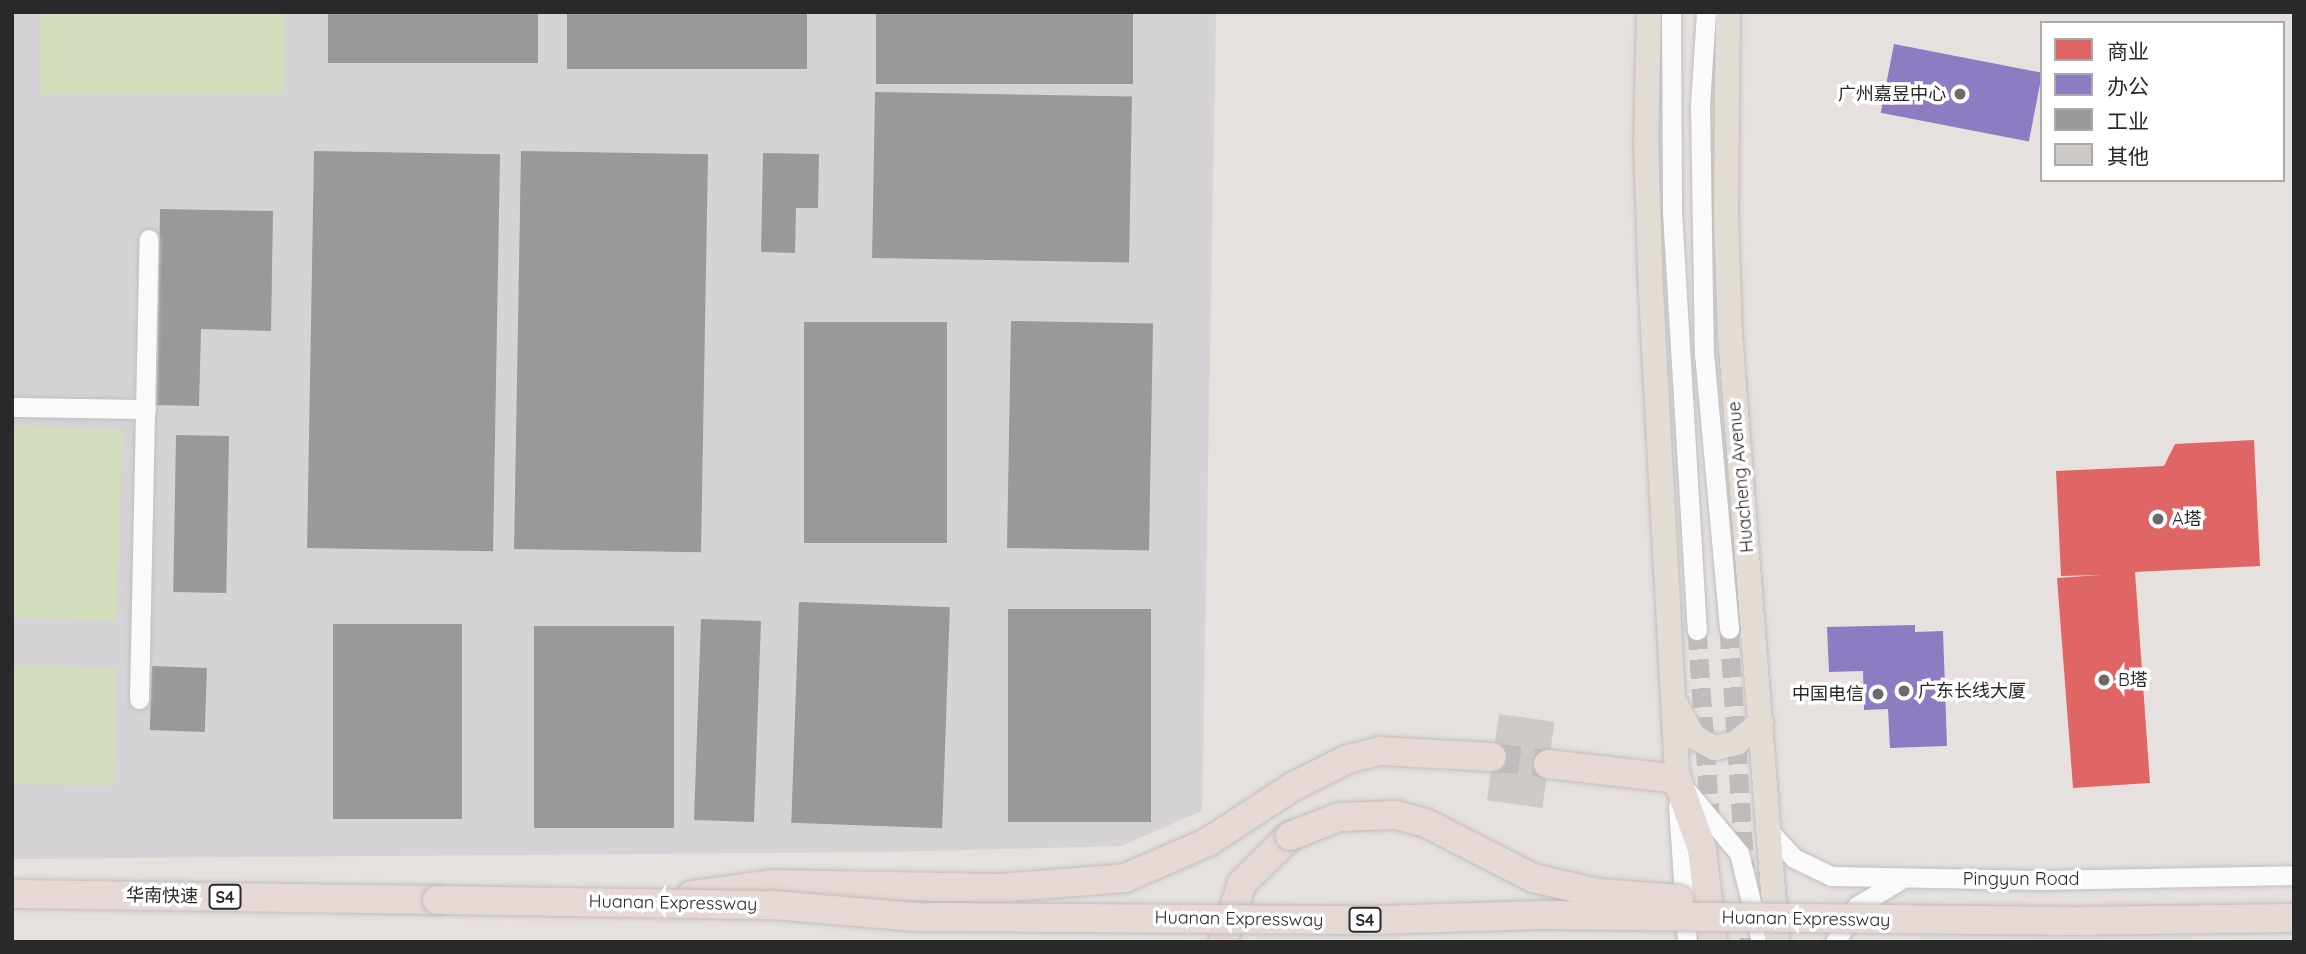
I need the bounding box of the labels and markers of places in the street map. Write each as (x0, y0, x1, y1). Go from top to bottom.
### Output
place label: 广州嘉昱中心 (1838, 83, 1946, 105)
marker: 广州嘉昱中心 (1952, 86, 1968, 102)
place label: A塔 (2172, 508, 2202, 530)
marker: A塔 (2150, 511, 2166, 527)
place label: B塔 (2118, 669, 2148, 691)
marker: B塔 (2096, 672, 2112, 688)
place label: 广东长线大厦 (1918, 680, 2026, 702)
place label: 中国电信 (1792, 683, 1864, 705)
marker: 广东长线大厦 (1896, 683, 1912, 699)
marker: 中国电信 (1870, 686, 1886, 702)

